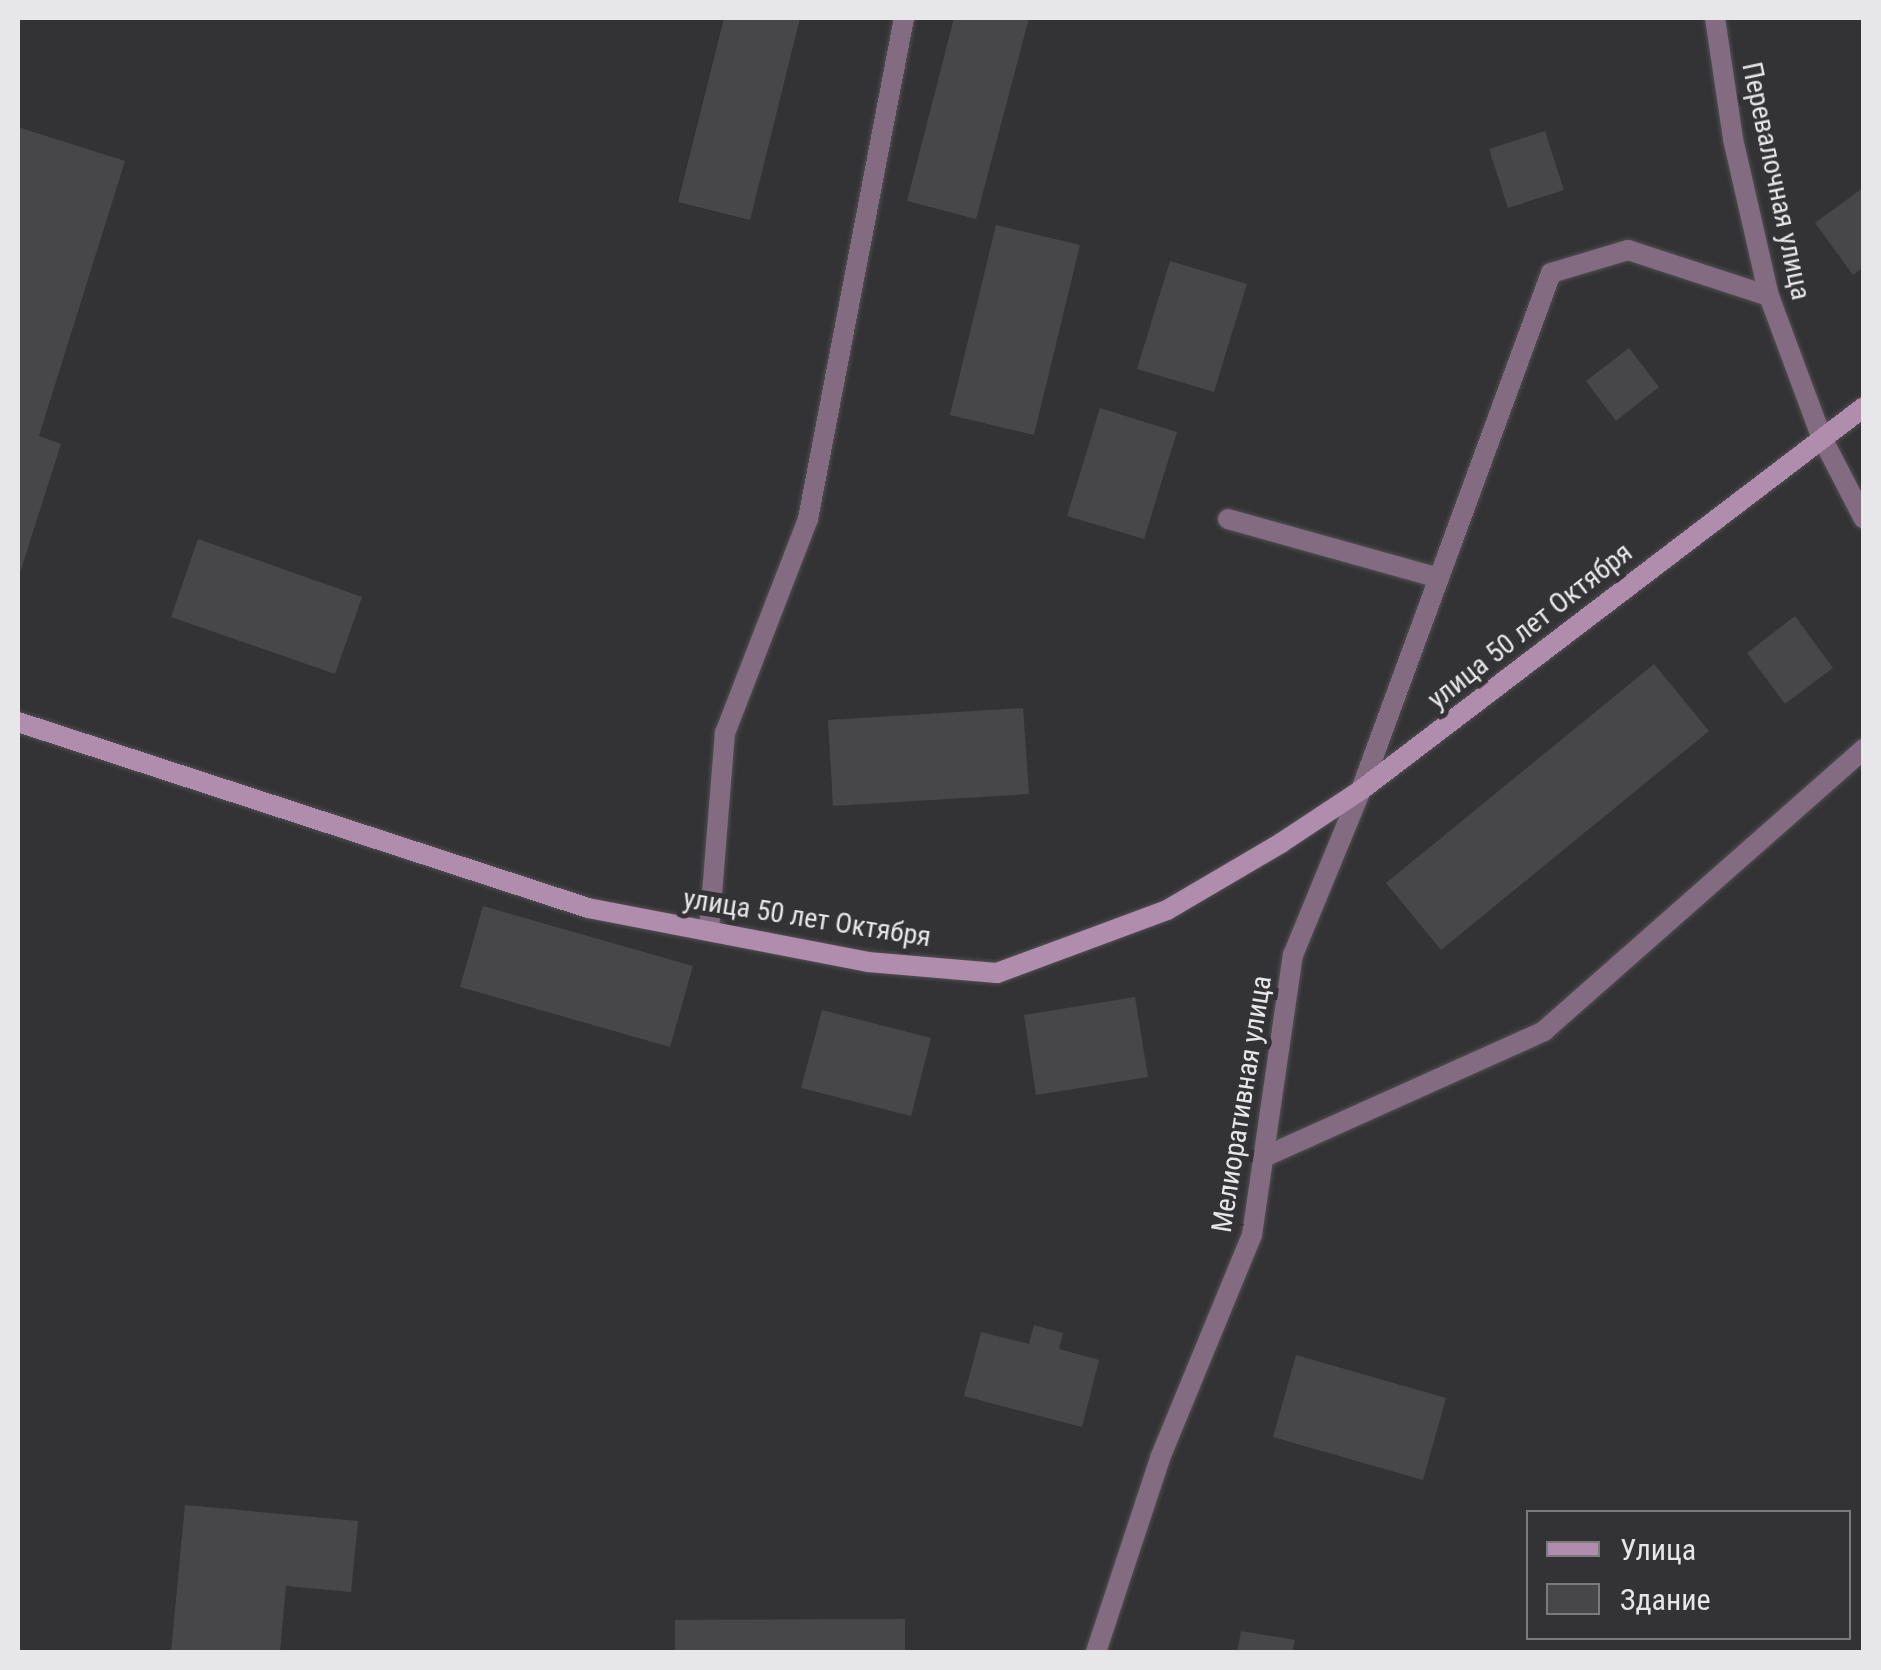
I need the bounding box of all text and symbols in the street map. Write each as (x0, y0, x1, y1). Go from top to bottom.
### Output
street label: Перевалочная улица (1734, 59, 1818, 303)
street label: улица 50 лет Октября (1421, 536, 1639, 716)
street label: улица 50 лет Октября (681, 882, 933, 954)
street label: Мелиоративная улица (1205, 973, 1279, 1235)
legend (1526, 1510, 1851, 1640)
text: Улица (1620, 1532, 1696, 1567)
text: Здание (1620, 1582, 1711, 1617)

